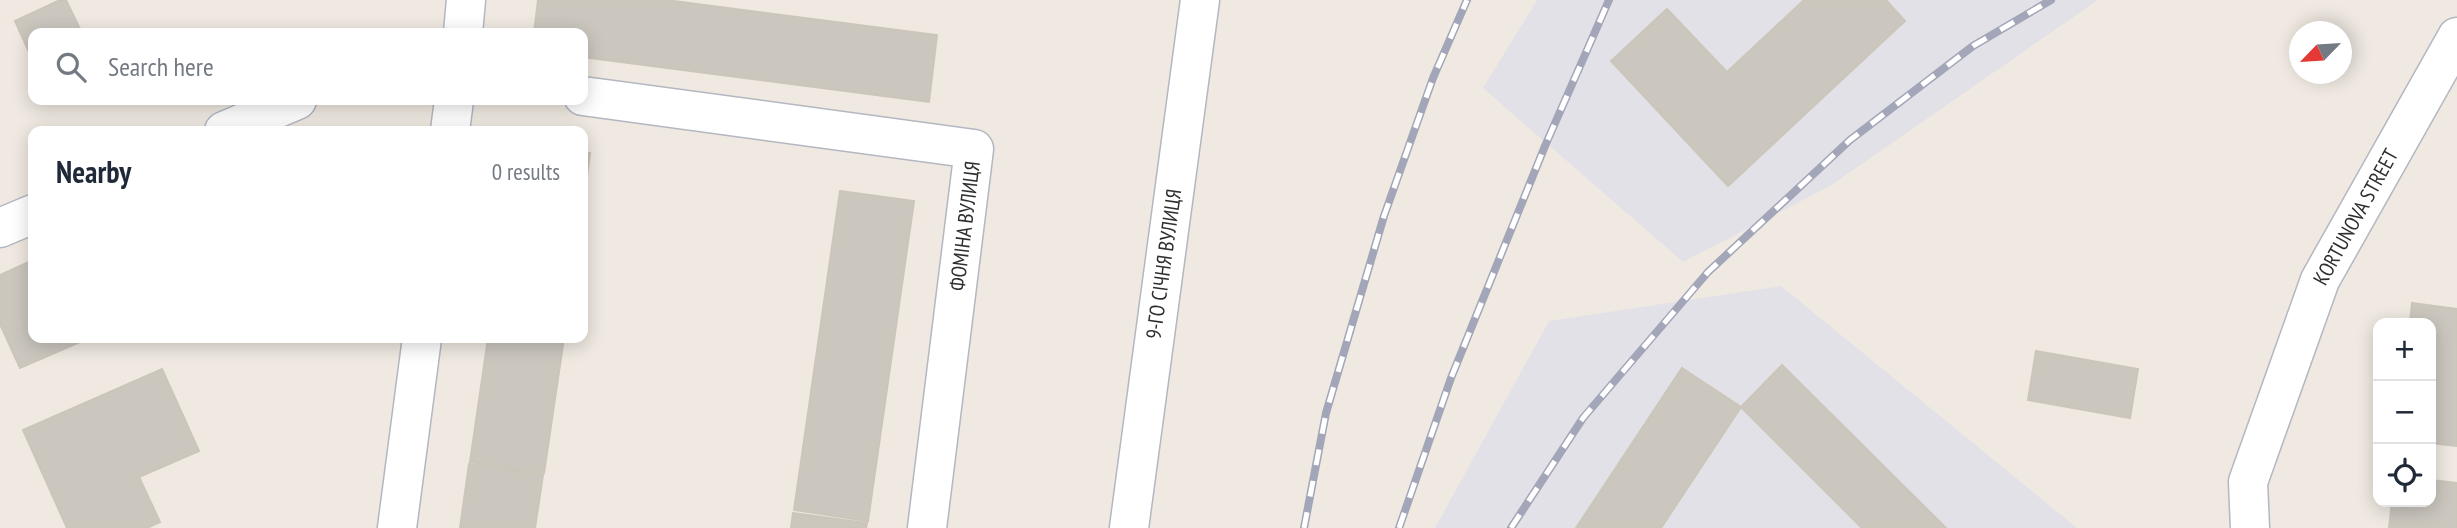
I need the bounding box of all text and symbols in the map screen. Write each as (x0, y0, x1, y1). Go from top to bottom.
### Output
north arrow (2289, 21, 2352, 84)
search box (28, 28, 588, 105)
icon: search (52, 48, 90, 86)
text: Search here (108, 50, 214, 83)
street label: KORTUNOVA STREET (2307, 143, 2404, 290)
text: Nearby (56, 152, 131, 191)
text: 0 results (492, 157, 560, 186)
street label: ФОМІНА ВУЛИЦЯ (943, 160, 986, 292)
street label: 9-ГО СІЧНЯ ВУЛИЦЯ (1140, 187, 1187, 341)
map controls (2373, 318, 2436, 507)
button: + (2373, 318, 2436, 381)
button: − (2373, 381, 2436, 444)
button: locate (2373, 444, 2436, 507)

